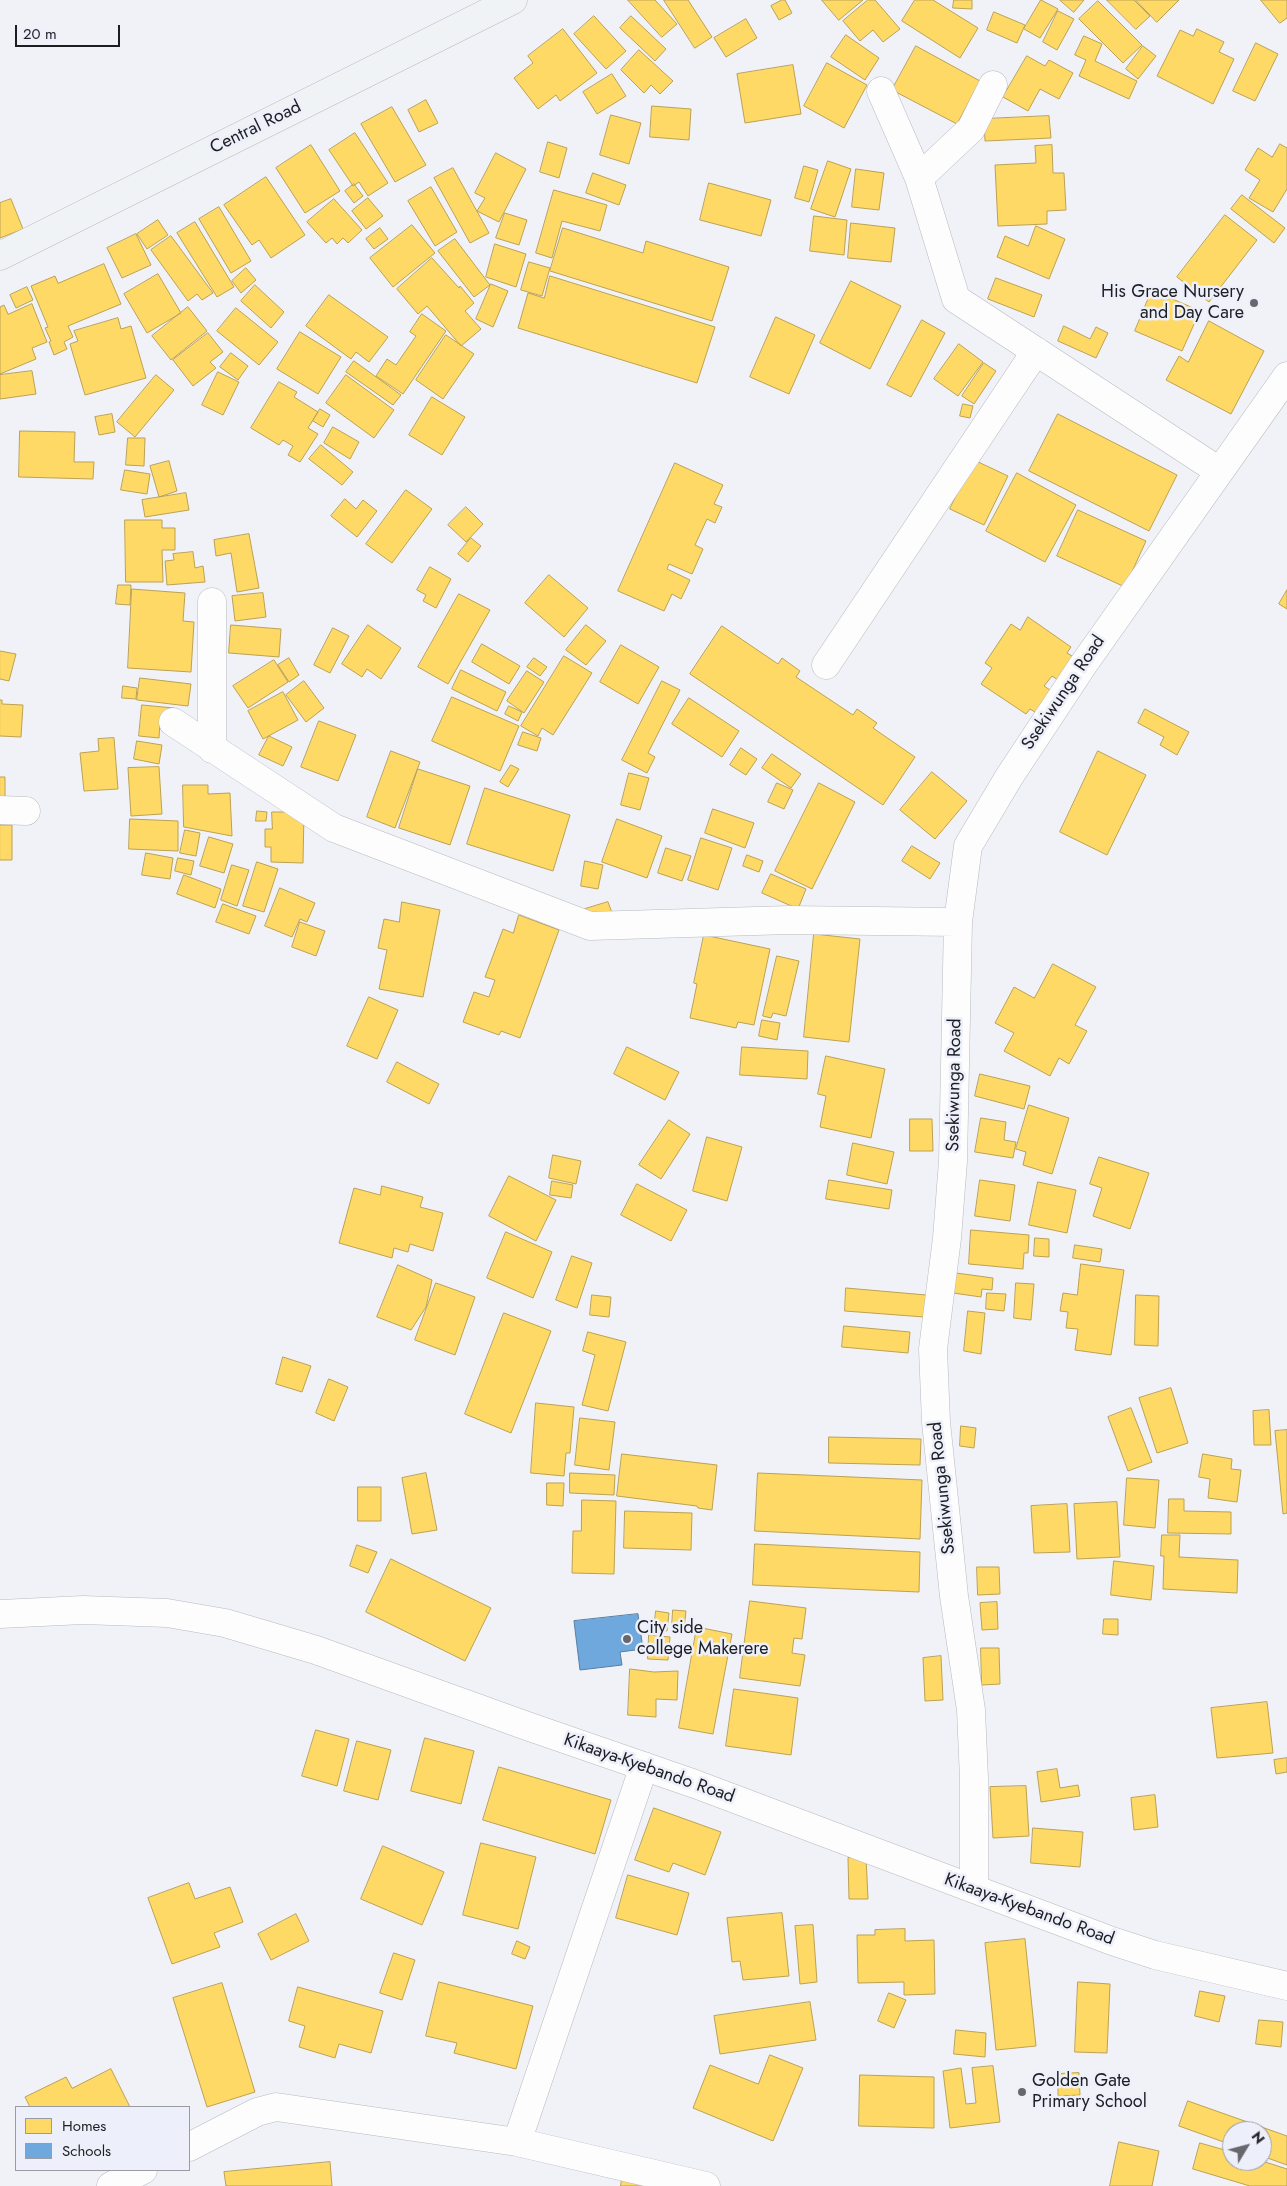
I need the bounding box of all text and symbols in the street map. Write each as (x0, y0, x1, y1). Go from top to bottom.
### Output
scale bar (18, 15, 122, 47)
text: 20 m (23, 23, 57, 45)
street label: Central Road (207, 97, 305, 159)
place label: His Grace Nursery and Day Care (1101, 282, 1244, 324)
marker: His Grace Nursery and Day Care (1248, 297, 1260, 309)
street label: Ssekiwunga Road (1018, 632, 1110, 754)
street label: Ssekiwunga Road (943, 1018, 967, 1152)
street label: Ssekiwunga Road (925, 1421, 961, 1555)
place label: City side college Makerere (637, 1618, 768, 1660)
marker: City side college Makerere (621, 1633, 633, 1645)
street label: Kikaaya-Kyebando Road (561, 1730, 737, 1808)
street label: Kikaaya-Kyebando Road (941, 1869, 1117, 1951)
place label: Golden Gate Primary School (1032, 2071, 1147, 2114)
marker: Golden Gate Primary School (1016, 2086, 1028, 2098)
legend (15, 2106, 190, 2171)
text: Homes (62, 2115, 106, 2137)
north arrow (1222, 2121, 1272, 2171)
text: N (1247, 2127, 1270, 2148)
text: Schools (62, 2140, 111, 2162)

